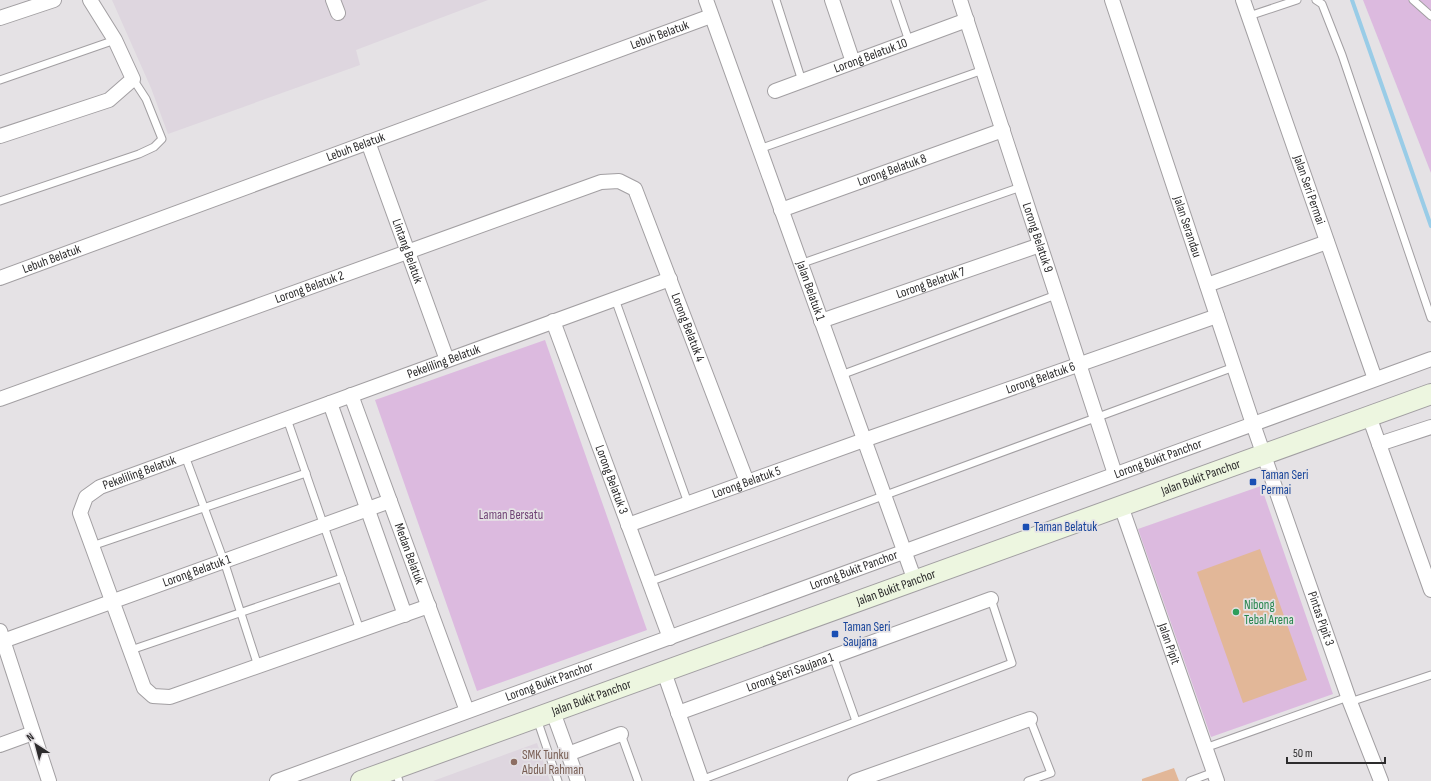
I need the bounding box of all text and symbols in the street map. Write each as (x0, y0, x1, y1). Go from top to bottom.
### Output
street label: Lebuh Belatuk (628, 17, 691, 53)
street label: Lorong Belatuk 10 (832, 35, 910, 77)
street label: Lebuh Belatuk (324, 129, 387, 165)
street label: Lorong Belatuk 8 (855, 150, 929, 190)
street label: Jalan Seri Permai (1289, 152, 1329, 226)
street label: Jalan Serandau (1169, 193, 1205, 259)
street label: Lorong Belatuk 9 (1019, 201, 1057, 275)
street label: Lintang Belatuk (389, 217, 427, 286)
street label: Lebuh Belatuk (20, 241, 83, 277)
street label: Jalan Belatuk 1 (792, 258, 829, 323)
street label: Lorong Belatuk 7 (894, 263, 968, 302)
street label: Lorong Belatuk 2 (273, 267, 346, 307)
street label: Lorong Belatuk 4 (668, 291, 708, 364)
street label: Pekeliling Belatuk (405, 341, 482, 382)
street label: Lorong Belatuk 6 (1004, 358, 1078, 398)
street label: Lorong Bukit Panchor (1112, 435, 1204, 482)
street label: Lorong Belatuk 3 (592, 443, 632, 516)
street label: Pekeliling Belatuk (100, 452, 178, 493)
street label: Jalan Bukit Panchor (1158, 455, 1243, 499)
street label: Lorong Belatuk 5 (710, 463, 783, 502)
place label: Taman Seri Permai (1261, 467, 1308, 498)
marker: Taman Seri Permai (1248, 477, 1258, 487)
park label: Laman Bersatu (479, 507, 543, 523)
place label: Taman Belatuk (1034, 519, 1097, 535)
street label: Medan Belatuk (391, 521, 428, 586)
marker: Taman Belatuk (1021, 522, 1031, 532)
street label: Lorong Bukit Panchor (808, 547, 900, 594)
street label: Lorong Belatuk 1 (160, 551, 233, 591)
street label: Jalan Bukit Panchor (853, 566, 938, 610)
street label: Pintas Pipit 3 (1304, 589, 1338, 648)
place label: Nibong Tebal Arena (1244, 597, 1294, 628)
marker: Nibong Tebal Arena (1231, 607, 1241, 617)
place label: Taman Seri Saujana (843, 619, 890, 650)
street label: Jalan Pipit (1154, 620, 1184, 667)
marker: Taman Seri Saujana (830, 629, 840, 639)
street label: Lorong Seri Saujana 1 (744, 649, 836, 695)
street label: Lorong Bukit Panchor (503, 658, 596, 705)
street label: Jalan Bukit Panchor (549, 676, 634, 720)
north arrow (16, 725, 56, 765)
text: N (24, 730, 37, 744)
scale bar (1287, 739, 1385, 765)
text: 50 m (1293, 746, 1313, 761)
place label: SMK Tunku Abdul Rahman (521, 747, 584, 778)
marker: SMK Tunku Abdul Rahman (509, 757, 519, 767)

